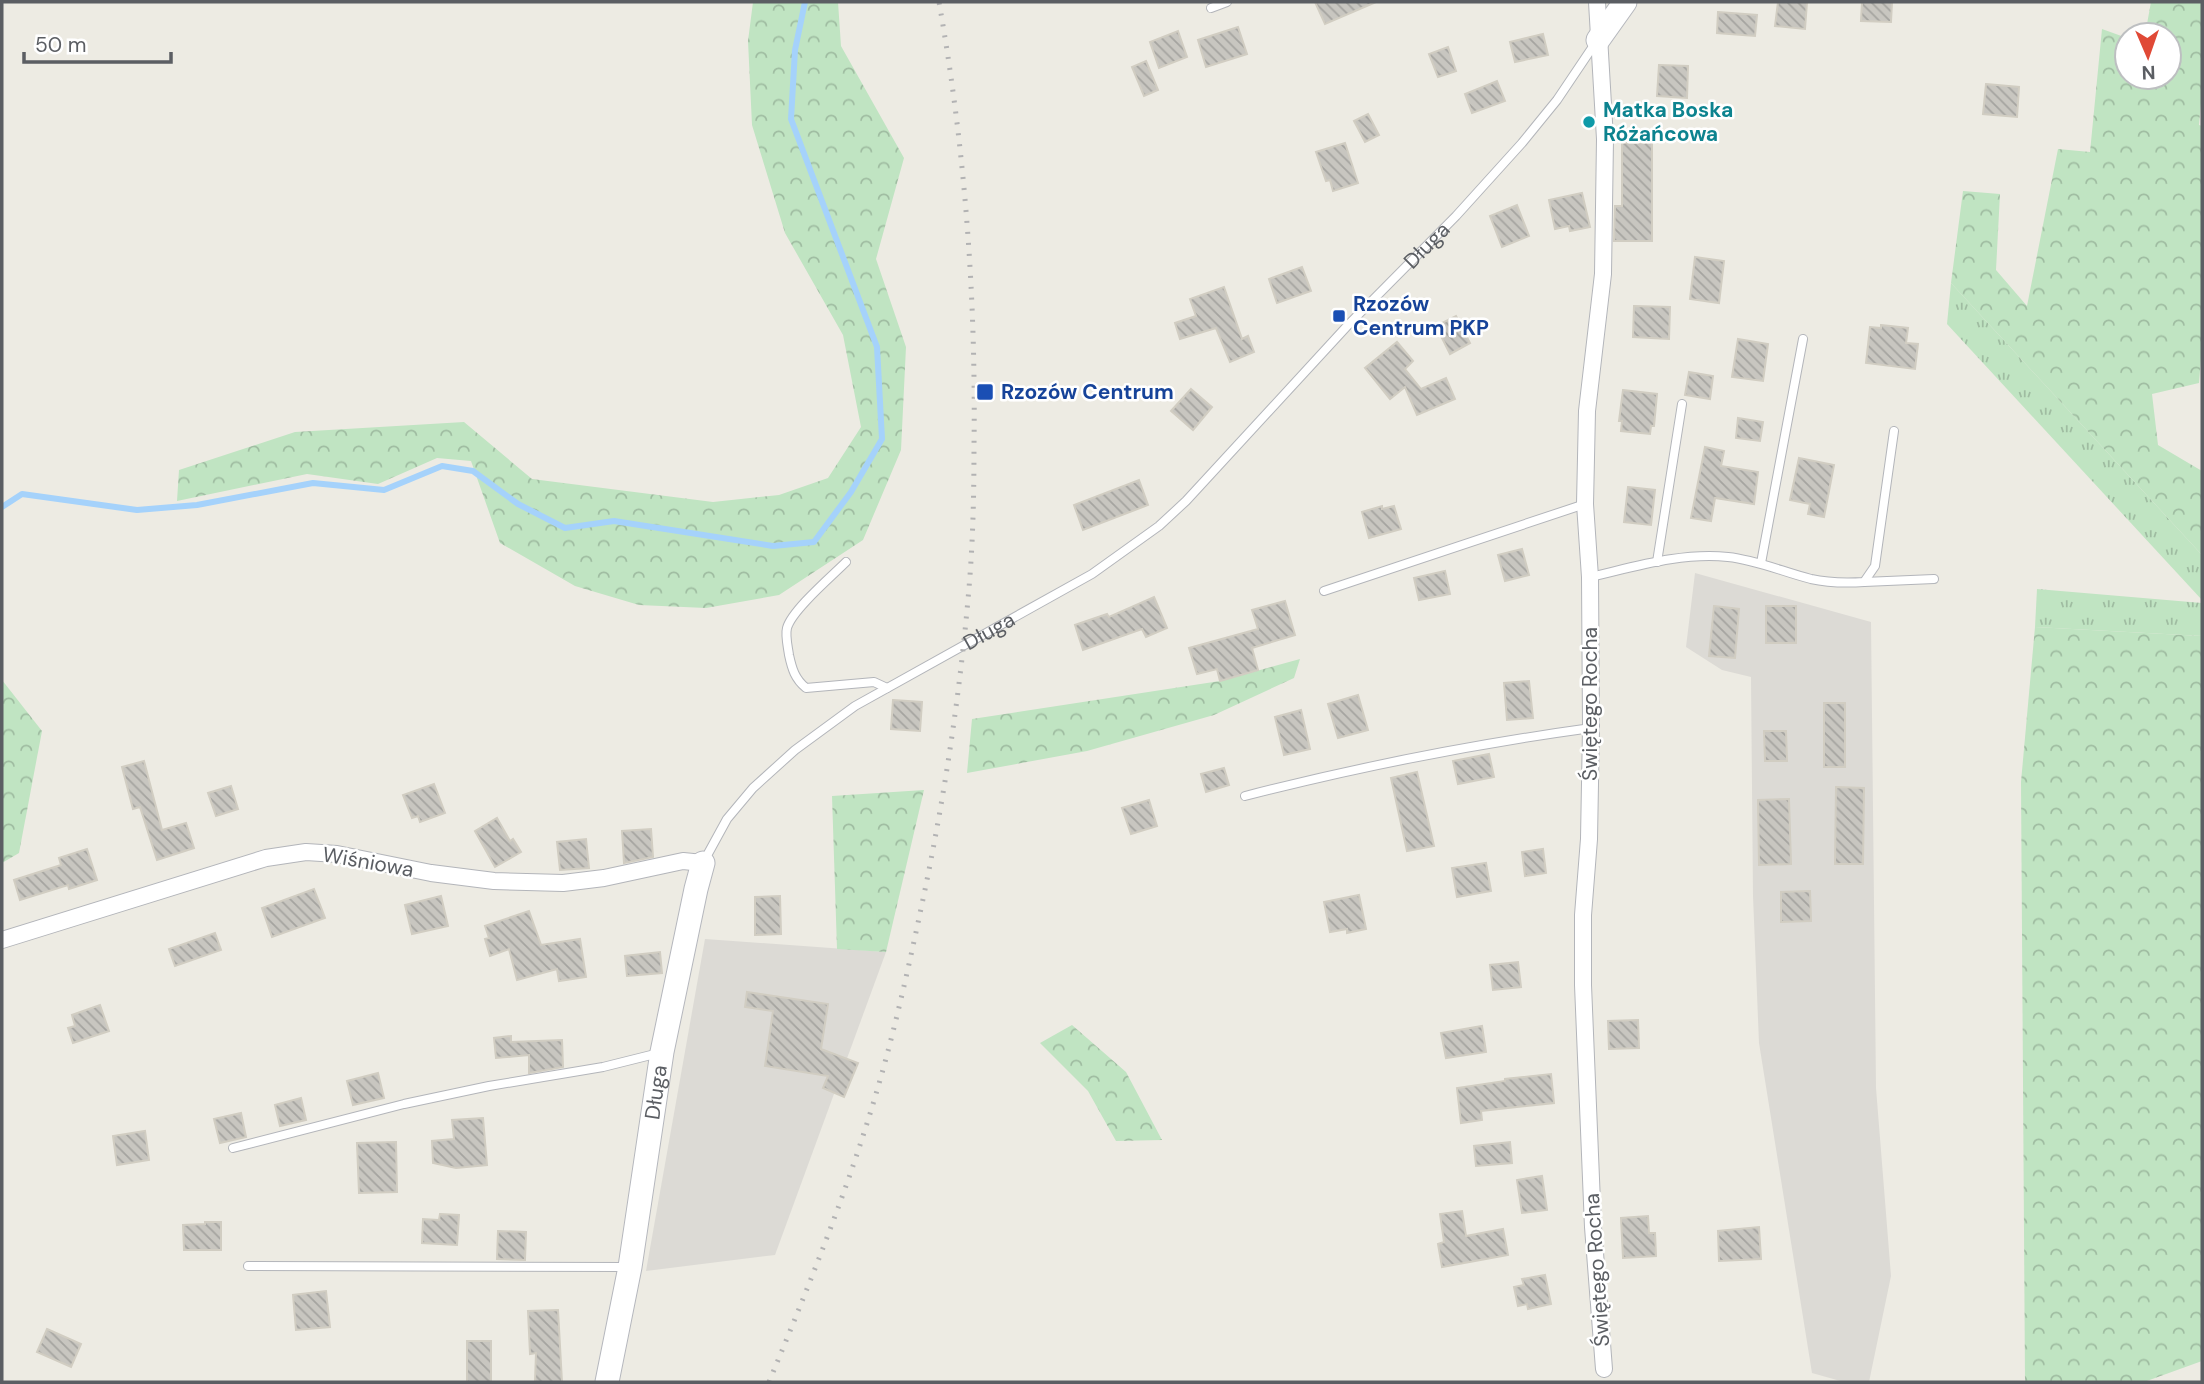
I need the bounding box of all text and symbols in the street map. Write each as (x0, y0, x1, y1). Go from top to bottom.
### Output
scale bar (24, 21, 172, 65)
north arrow (2113, 21, 2183, 91)
text: 50 m (35, 31, 86, 59)
text: N (2141, 60, 2156, 85)
place label: Matka Boska Różańcowa (1603, 96, 1733, 148)
marker: Matka Boska Różańcowa (1581, 114, 1597, 130)
street label: Długa (1397, 216, 1456, 275)
place label: Rzozów Centrum PKP (1353, 290, 1489, 342)
marker: Rzozów Centrum PKP (1331, 308, 1347, 324)
place label: Rzozów Centrum (1001, 378, 1174, 406)
marker: Rzozów Centrum (975, 382, 995, 402)
street label: Długa (958, 606, 1020, 657)
street label: Świętego Rocha (1576, 627, 1604, 781)
street label: Wiśniowa (320, 840, 416, 884)
street label: Długa (638, 1063, 674, 1121)
street label: Świętego Rocha (1578, 1192, 1616, 1348)

